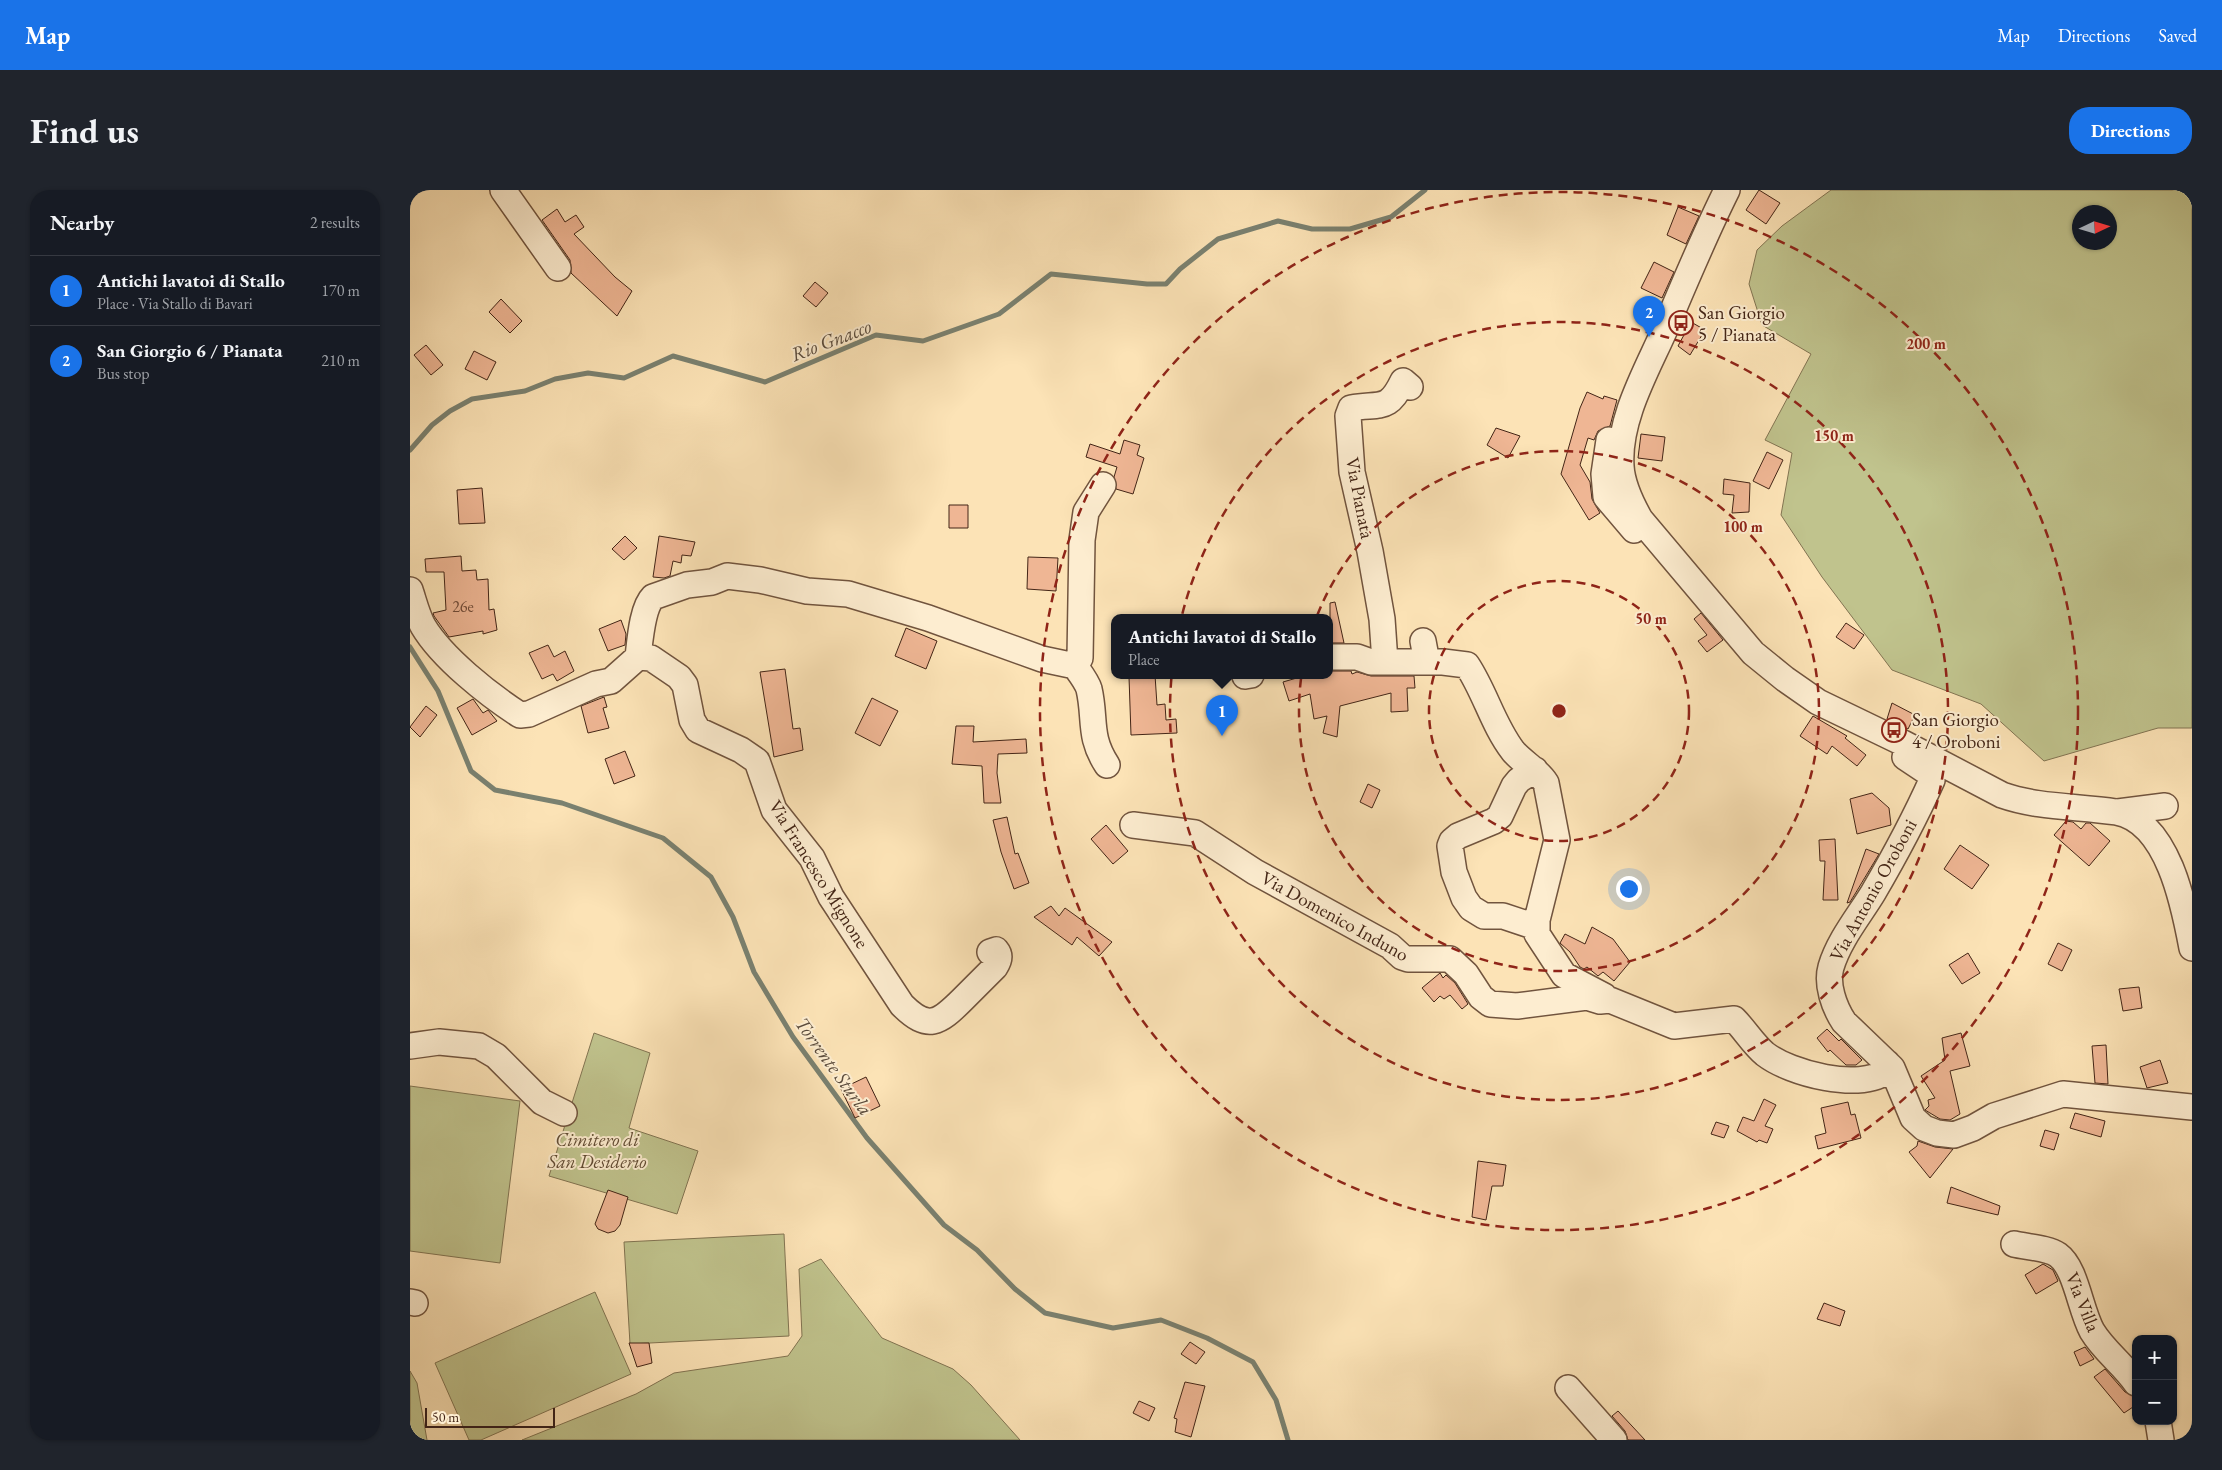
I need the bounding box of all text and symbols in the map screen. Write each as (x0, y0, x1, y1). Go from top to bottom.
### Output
text: Map (25, 20, 70, 51)
text: Map (1998, 24, 2030, 47)
text: Directions (2058, 24, 2130, 47)
text: Saved (2158, 24, 2197, 47)
button: Directions (2069, 107, 2192, 154)
text: Find us (30, 108, 139, 153)
north arrow (2072, 205, 2117, 250)
text: Nearby (50, 209, 114, 236)
text: 2 results (310, 212, 360, 233)
text: Antichi lavatoi di Stallo (97, 268, 285, 293)
text: 1 (62, 280, 70, 301)
text: 170 m (321, 280, 360, 301)
text: Place · Via Stallo di Bavari (97, 293, 253, 314)
pin: 2 (1633, 296, 1665, 337)
place label: San Giorgio 5 / Pianata (1698, 300, 1785, 347)
bus stop icon: San Giorgio 5 / Pianata (1668, 310, 1694, 336)
water label: Rio Gnacco (787, 313, 875, 367)
text: 200 m (1906, 334, 1946, 353)
text: San Giorgio 6 / Pianata (97, 338, 283, 363)
text: 2 (62, 350, 70, 371)
text: 210 m (321, 350, 360, 371)
text: Bus stop (97, 363, 150, 384)
text: 150 m (1814, 426, 1854, 445)
street label: Via Pianata (1340, 455, 1380, 541)
text: 100 m (1723, 517, 1763, 536)
house number: 26e (452, 596, 474, 617)
text: 50 m (1635, 609, 1667, 628)
popup (1111, 614, 1333, 679)
text: Antichi lavatoi di Stallo (1128, 624, 1316, 649)
text: Place (1128, 649, 1160, 670)
pin: 1 (1206, 695, 1238, 736)
centre of rings (1550, 702, 1568, 720)
place label: San Giorgio 4 / Oroboni (1912, 707, 2001, 754)
bus stop icon: San Giorgio 4 / Oroboni (1881, 717, 1907, 743)
street label: Via Francesco Mignone (763, 795, 875, 953)
street label: Via Antonio Oroboni (1824, 814, 1923, 966)
street label: Via Domenico Induno (1257, 865, 1413, 967)
your location (1616, 876, 1642, 902)
water label: Torrente Sturla (789, 1011, 879, 1121)
park label: Cimitero di San Desiderio (547, 1127, 646, 1174)
street label: Via Villa (2060, 1268, 2106, 1336)
map controls (2132, 1335, 2177, 1425)
button: + (2132, 1335, 2177, 1380)
button: − (2132, 1380, 2177, 1425)
scale bar (425, 1405, 555, 1428)
text: 50 m (432, 1408, 459, 1426)

